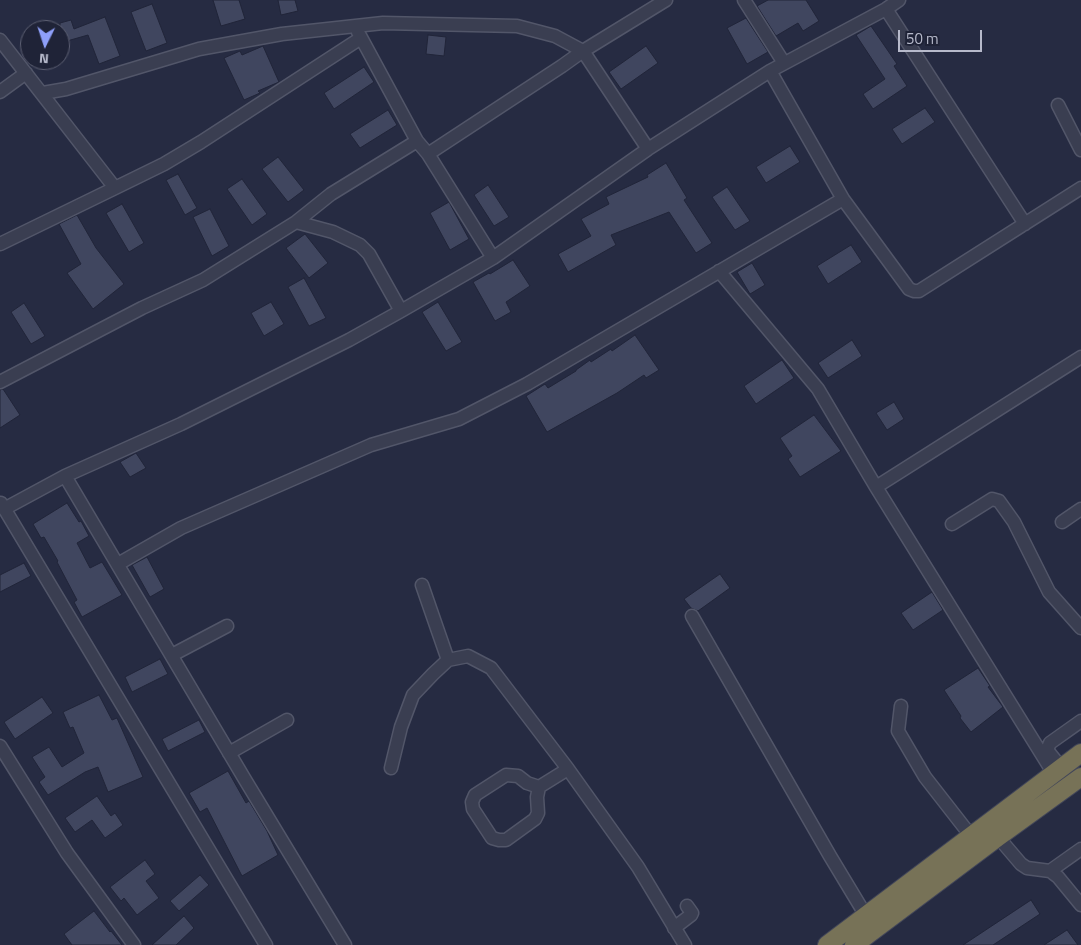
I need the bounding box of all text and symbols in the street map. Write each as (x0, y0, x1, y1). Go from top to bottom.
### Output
north arrow (20, 20, 70, 70)
scale bar (901, 20, 985, 52)
text: 50 m (906, 27, 939, 50)
text: N (38, 49, 50, 70)

